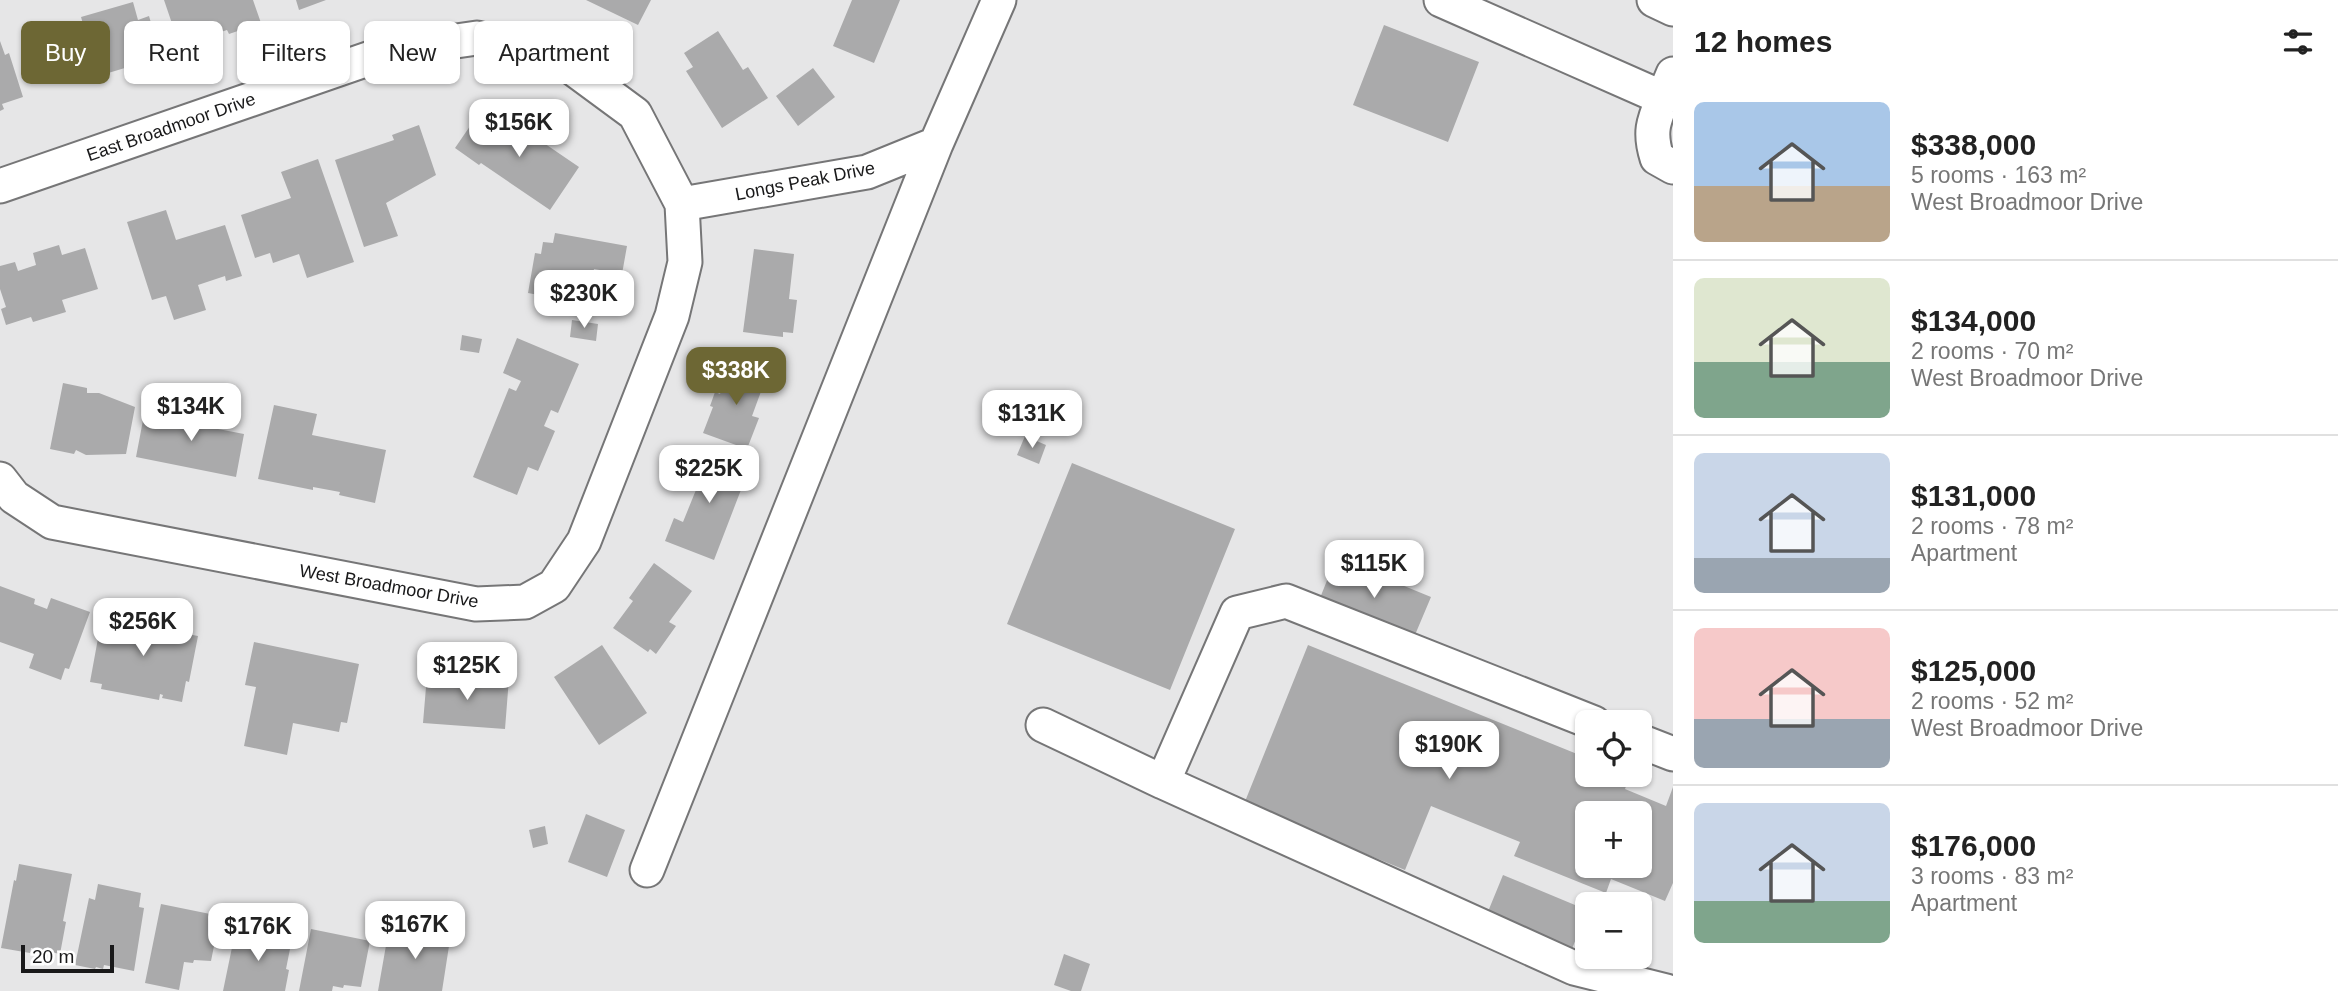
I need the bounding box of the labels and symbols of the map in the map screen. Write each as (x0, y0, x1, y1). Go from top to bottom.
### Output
street label: East Broadmoor Drive (84, 89, 258, 165)
pin: $156K (470, 100, 568, 159)
street label: Longs Peak Drive (733, 158, 877, 204)
pin: $230K (535, 270, 633, 330)
pin: $338K (687, 348, 785, 407)
pin: $134K (142, 384, 240, 443)
pin: $131K (983, 391, 1081, 450)
pin: $225K (660, 446, 758, 505)
pin: $115K (1325, 540, 1423, 600)
street label: West Broadmoor Drive (298, 560, 480, 612)
pin: $256K (94, 598, 192, 658)
pin: $125K (418, 642, 516, 702)
pin: $190K (1400, 722, 1498, 781)
pin: $167K (366, 902, 464, 961)
pin: $176K (209, 904, 307, 963)
scale bar (21, 942, 114, 974)

